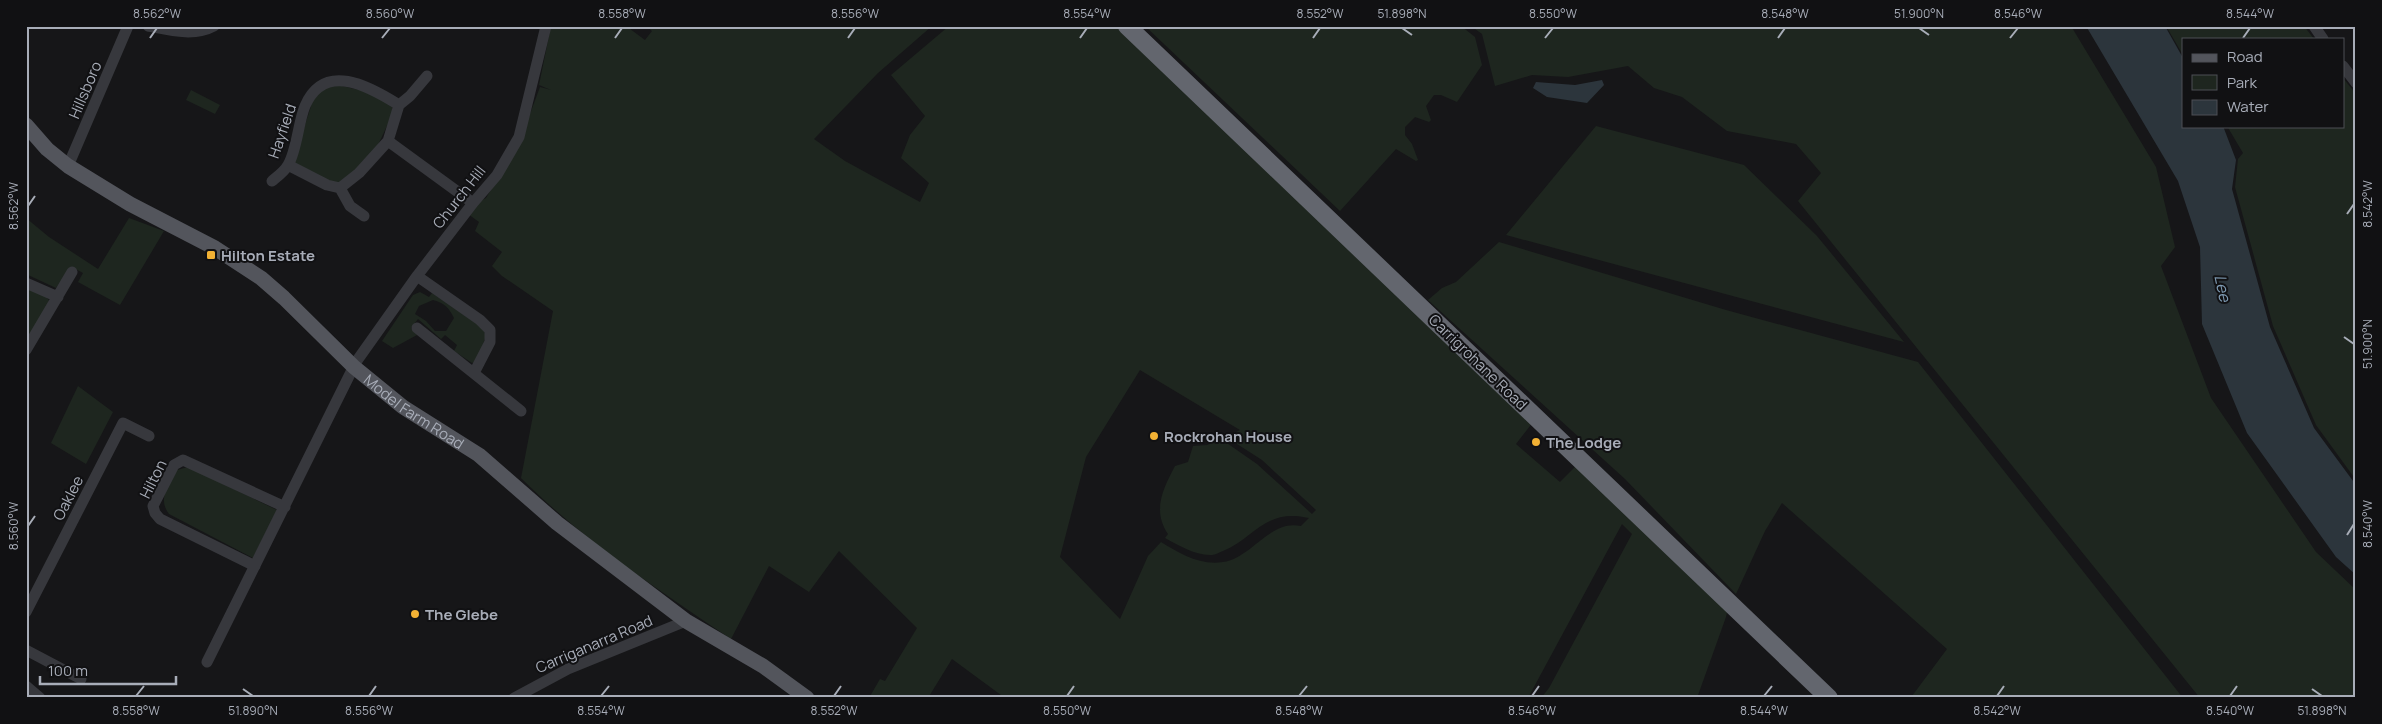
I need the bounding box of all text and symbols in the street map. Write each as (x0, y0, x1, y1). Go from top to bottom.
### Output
text: 8.562°W (133, 5, 182, 22)
text: 8.560°W (366, 5, 415, 22)
text: 8.558°W (598, 5, 646, 22)
text: 8.556°W (831, 5, 880, 22)
text: 8.554°W (1063, 5, 1112, 22)
text: 8.552°W (1297, 5, 1344, 22)
text: 51.898°N (1377, 5, 1427, 22)
text: 8.550°W (1529, 5, 1578, 22)
text: 8.548°W (1761, 5, 1810, 22)
text: 51.900°N (1894, 5, 1944, 22)
text: 8.546°W (1994, 5, 2043, 22)
text: 8.544°W (2226, 5, 2275, 22)
legend (2182, 38, 2344, 128)
text: Road (2227, 46, 2263, 67)
street label: Hillsboro (64, 58, 107, 122)
text: Park (2227, 72, 2257, 93)
text: Water (2227, 96, 2269, 117)
street label: Hayfield (263, 101, 301, 161)
street label: Church Hill (428, 161, 490, 233)
text: 8.542°W (2359, 179, 2376, 228)
text: 8.562°W (5, 181, 22, 230)
place label: Hilton Estate (221, 245, 315, 266)
marker: Hilton Estate (205, 249, 217, 261)
water label: Lee (2209, 273, 2237, 305)
street label: Carrigrohane Road (1424, 309, 1532, 415)
text: 51.900°N (2359, 319, 2376, 369)
street label: Model Farm Road (360, 369, 468, 454)
place label: Rockrohan House (1164, 426, 1292, 447)
marker: Rockrohan House (1148, 430, 1160, 442)
place label: The Lodge (1546, 432, 1621, 453)
marker: The Lodge (1530, 436, 1542, 448)
street label: Hilton (134, 456, 172, 502)
street label: Oaklee (48, 472, 88, 524)
text: 8.540°W (2359, 499, 2376, 548)
text: 8.560°W (5, 501, 22, 550)
place label: The Glebe (425, 604, 498, 625)
marker: The Glebe (409, 608, 421, 620)
street label: Carriganarra Road (532, 610, 656, 678)
scale bar (40, 654, 176, 686)
text: 100 m (48, 660, 88, 681)
text: 8.558°W (112, 702, 160, 719)
text: 51.890°N (228, 702, 278, 719)
text: 8.556°W (345, 702, 394, 719)
text: 8.554°W (577, 702, 626, 719)
text: 8.552°W (811, 702, 858, 719)
text: 8.550°W (1043, 702, 1092, 719)
text: 8.548°W (1275, 702, 1324, 719)
text: 8.546°W (1508, 702, 1557, 719)
text: 8.544°W (1740, 702, 1789, 719)
text: 8.542°W (1973, 702, 2022, 719)
text: 8.540°W (2206, 702, 2255, 719)
text: 51.898°N (2297, 702, 2347, 719)

